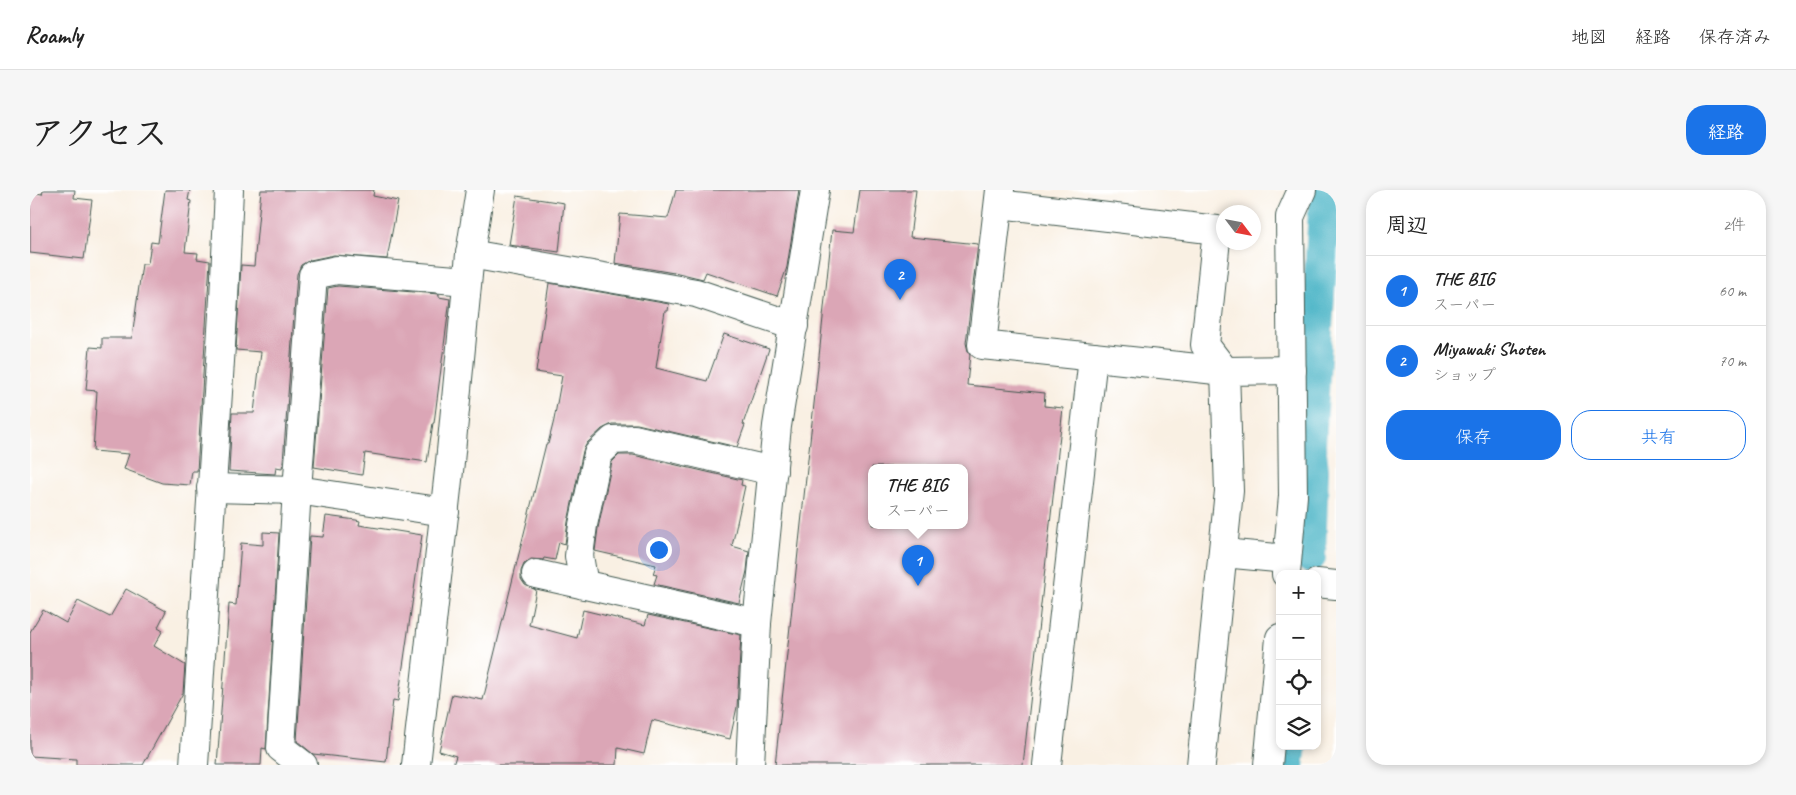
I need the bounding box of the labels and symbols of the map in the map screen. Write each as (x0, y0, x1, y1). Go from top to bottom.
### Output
north arrow (1216, 205, 1261, 250)
pin: 2 (884, 259, 916, 300)
your location (646, 537, 672, 563)
pin: 1 (902, 545, 934, 586)

